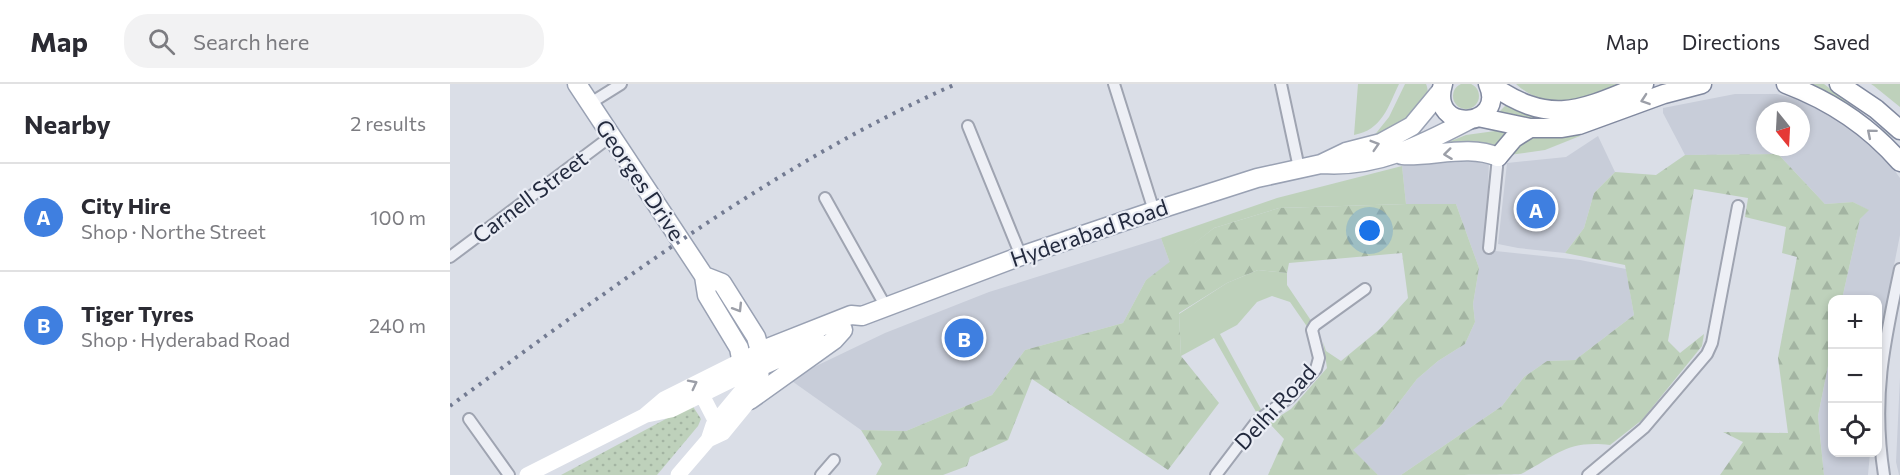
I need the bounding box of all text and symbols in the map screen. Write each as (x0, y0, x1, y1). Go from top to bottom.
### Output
search box (124, 14, 544, 68)
text: Map (30, 24, 88, 58)
icon: search (145, 25, 178, 58)
text: Search here (193, 28, 309, 55)
text: Map (1606, 29, 1649, 54)
text: Directions (1682, 29, 1780, 54)
text: Saved (1813, 29, 1870, 54)
one-way arrow (1640, 93, 1651, 106)
north arrow (1756, 102, 1810, 156)
text: Nearby (24, 108, 111, 139)
text: 2 results (350, 111, 426, 135)
street label: Georges Drive (590, 114, 691, 245)
one-way arrow (1867, 129, 1878, 140)
one-way arrow (1369, 139, 1380, 152)
street label: Carnell Street (467, 145, 593, 249)
one-way arrow (1443, 147, 1452, 159)
pin: A (1516, 186, 1556, 232)
text: City Hire (81, 192, 171, 219)
street label: Hyderabad Road (1007, 193, 1171, 272)
text: A (36, 205, 51, 229)
text: 100 m (370, 205, 426, 229)
your location (1355, 216, 1384, 245)
text: Shop · Northe Street (81, 219, 266, 243)
map controls (1828, 295, 1882, 457)
button: + (1828, 295, 1882, 349)
text: Tiger Tyres (81, 300, 194, 327)
one-way arrow (730, 302, 742, 312)
text: B (37, 313, 50, 337)
text: 240 m (369, 313, 426, 337)
pin: B (944, 316, 984, 360)
text: Shop · Hyderabad Road (81, 327, 290, 351)
button: − (1828, 349, 1882, 403)
street label: Delhi Road (1228, 358, 1321, 455)
one-way arrow (686, 380, 697, 391)
button: locate (1828, 403, 1882, 457)

